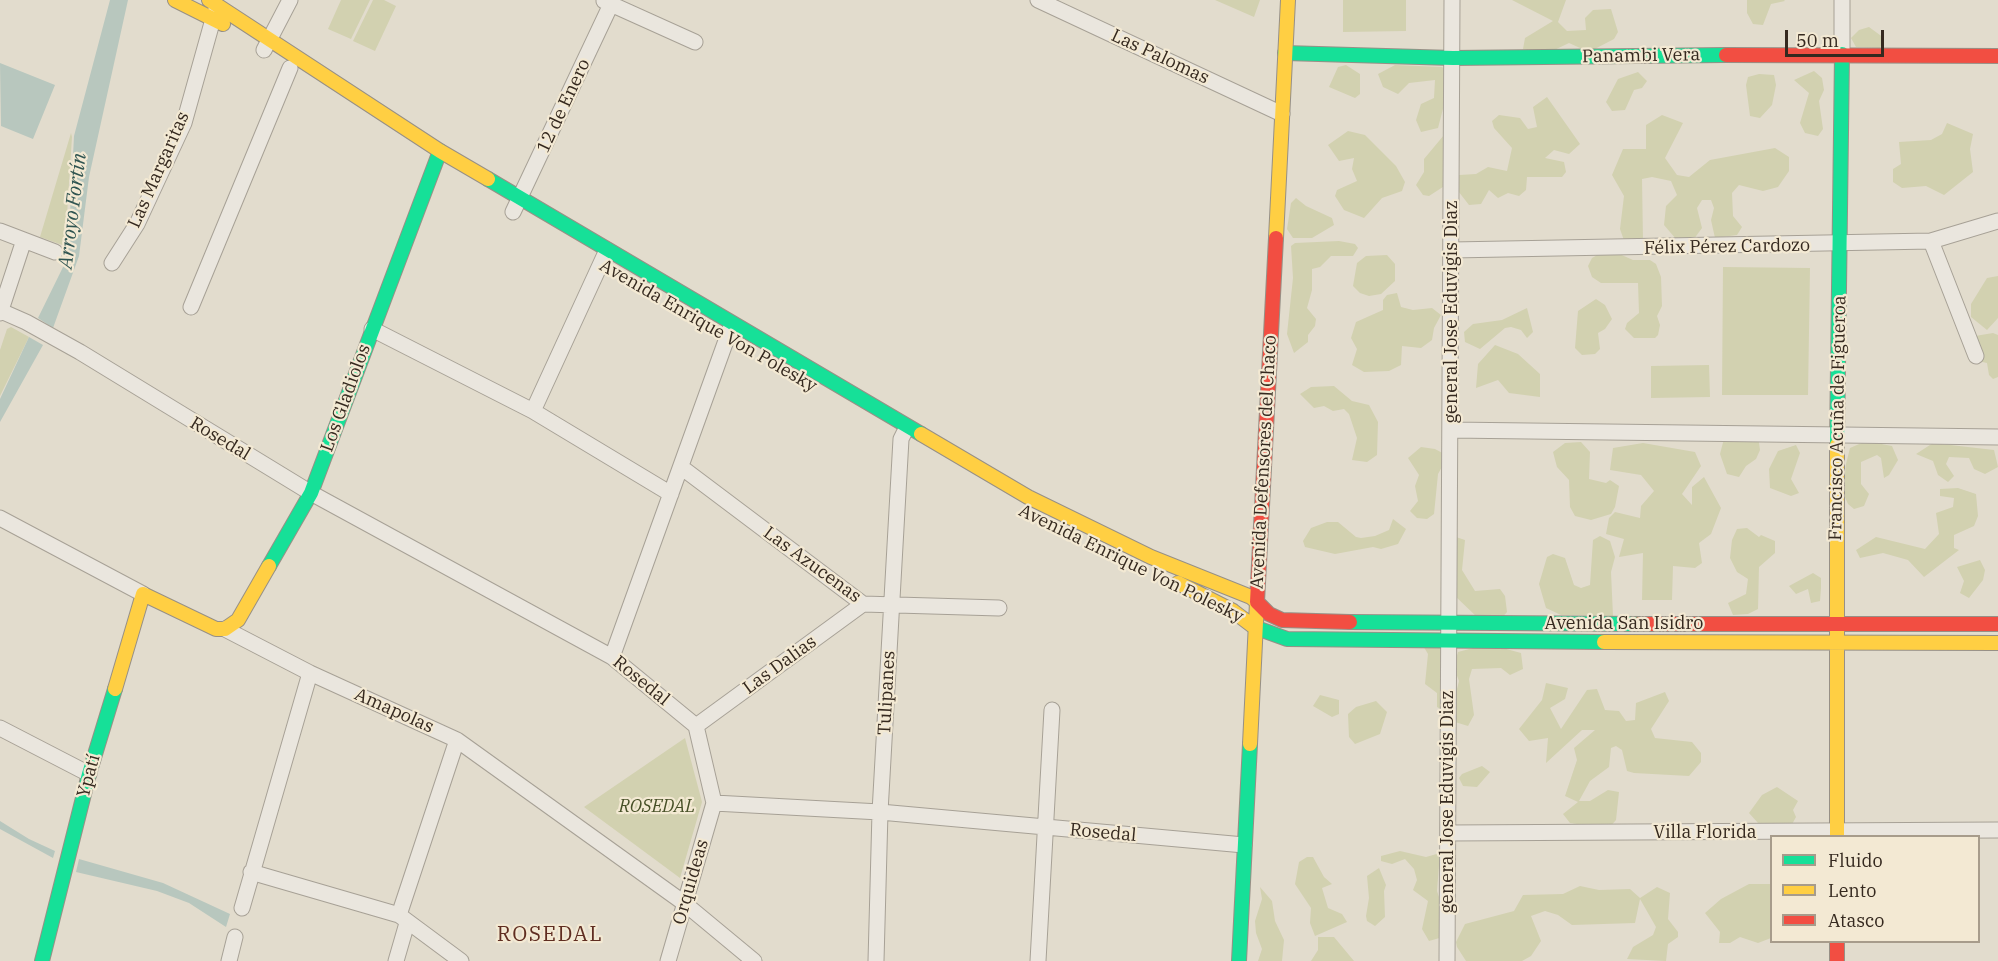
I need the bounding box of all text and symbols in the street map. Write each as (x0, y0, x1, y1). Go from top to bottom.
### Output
scale bar (1788, 18, 1887, 56)
street label: Las Palomas (1108, 25, 1212, 89)
text: 50 m (1796, 29, 1839, 52)
street label: Panambi Vera (1582, 44, 1700, 68)
street label: 12 de Enero (533, 56, 595, 156)
street label: Las Margaritas (124, 108, 194, 232)
water label: Arroyo Fortín (54, 152, 92, 270)
street label: general Jose Eduvigis Diaz (1441, 200, 1463, 424)
street label: Félix Pérez Cardozo (1644, 235, 1810, 259)
street label: Avenida Enrique Von Polesky (596, 255, 820, 397)
street label: Francisco Acuña de Figueroa (1825, 295, 1851, 541)
street label: Avenida Defensores del Chaco (1247, 334, 1281, 590)
street label: Los Gladiolos (317, 341, 375, 455)
street label: Rosedal (186, 413, 254, 465)
street label: Avenida Enrique Von Polesky (1015, 500, 1247, 628)
street label: Las Azucenas (759, 522, 865, 608)
street label: Avenida San Isidro (1545, 613, 1703, 635)
street label: Las Dalias (739, 631, 821, 699)
street label: Tulipanes (874, 650, 900, 736)
street label: Rosedal (608, 652, 674, 710)
street label: Amapolas (351, 684, 437, 738)
street label: general Jose Eduvigis Diaz (1437, 690, 1459, 914)
street label: Ypatí (73, 752, 105, 800)
park label: ROSEDAL (619, 796, 695, 818)
street label: Rosedal (1069, 819, 1137, 847)
street label: Villa Florida (1653, 822, 1757, 844)
legend (1770, 835, 1980, 943)
street label: Orquideas (669, 837, 713, 927)
text: Fluido (1828, 849, 1883, 872)
text: Lento (1828, 879, 1876, 902)
text: Atasco (1828, 909, 1884, 932)
district label: ROSEDAL (497, 922, 603, 948)

